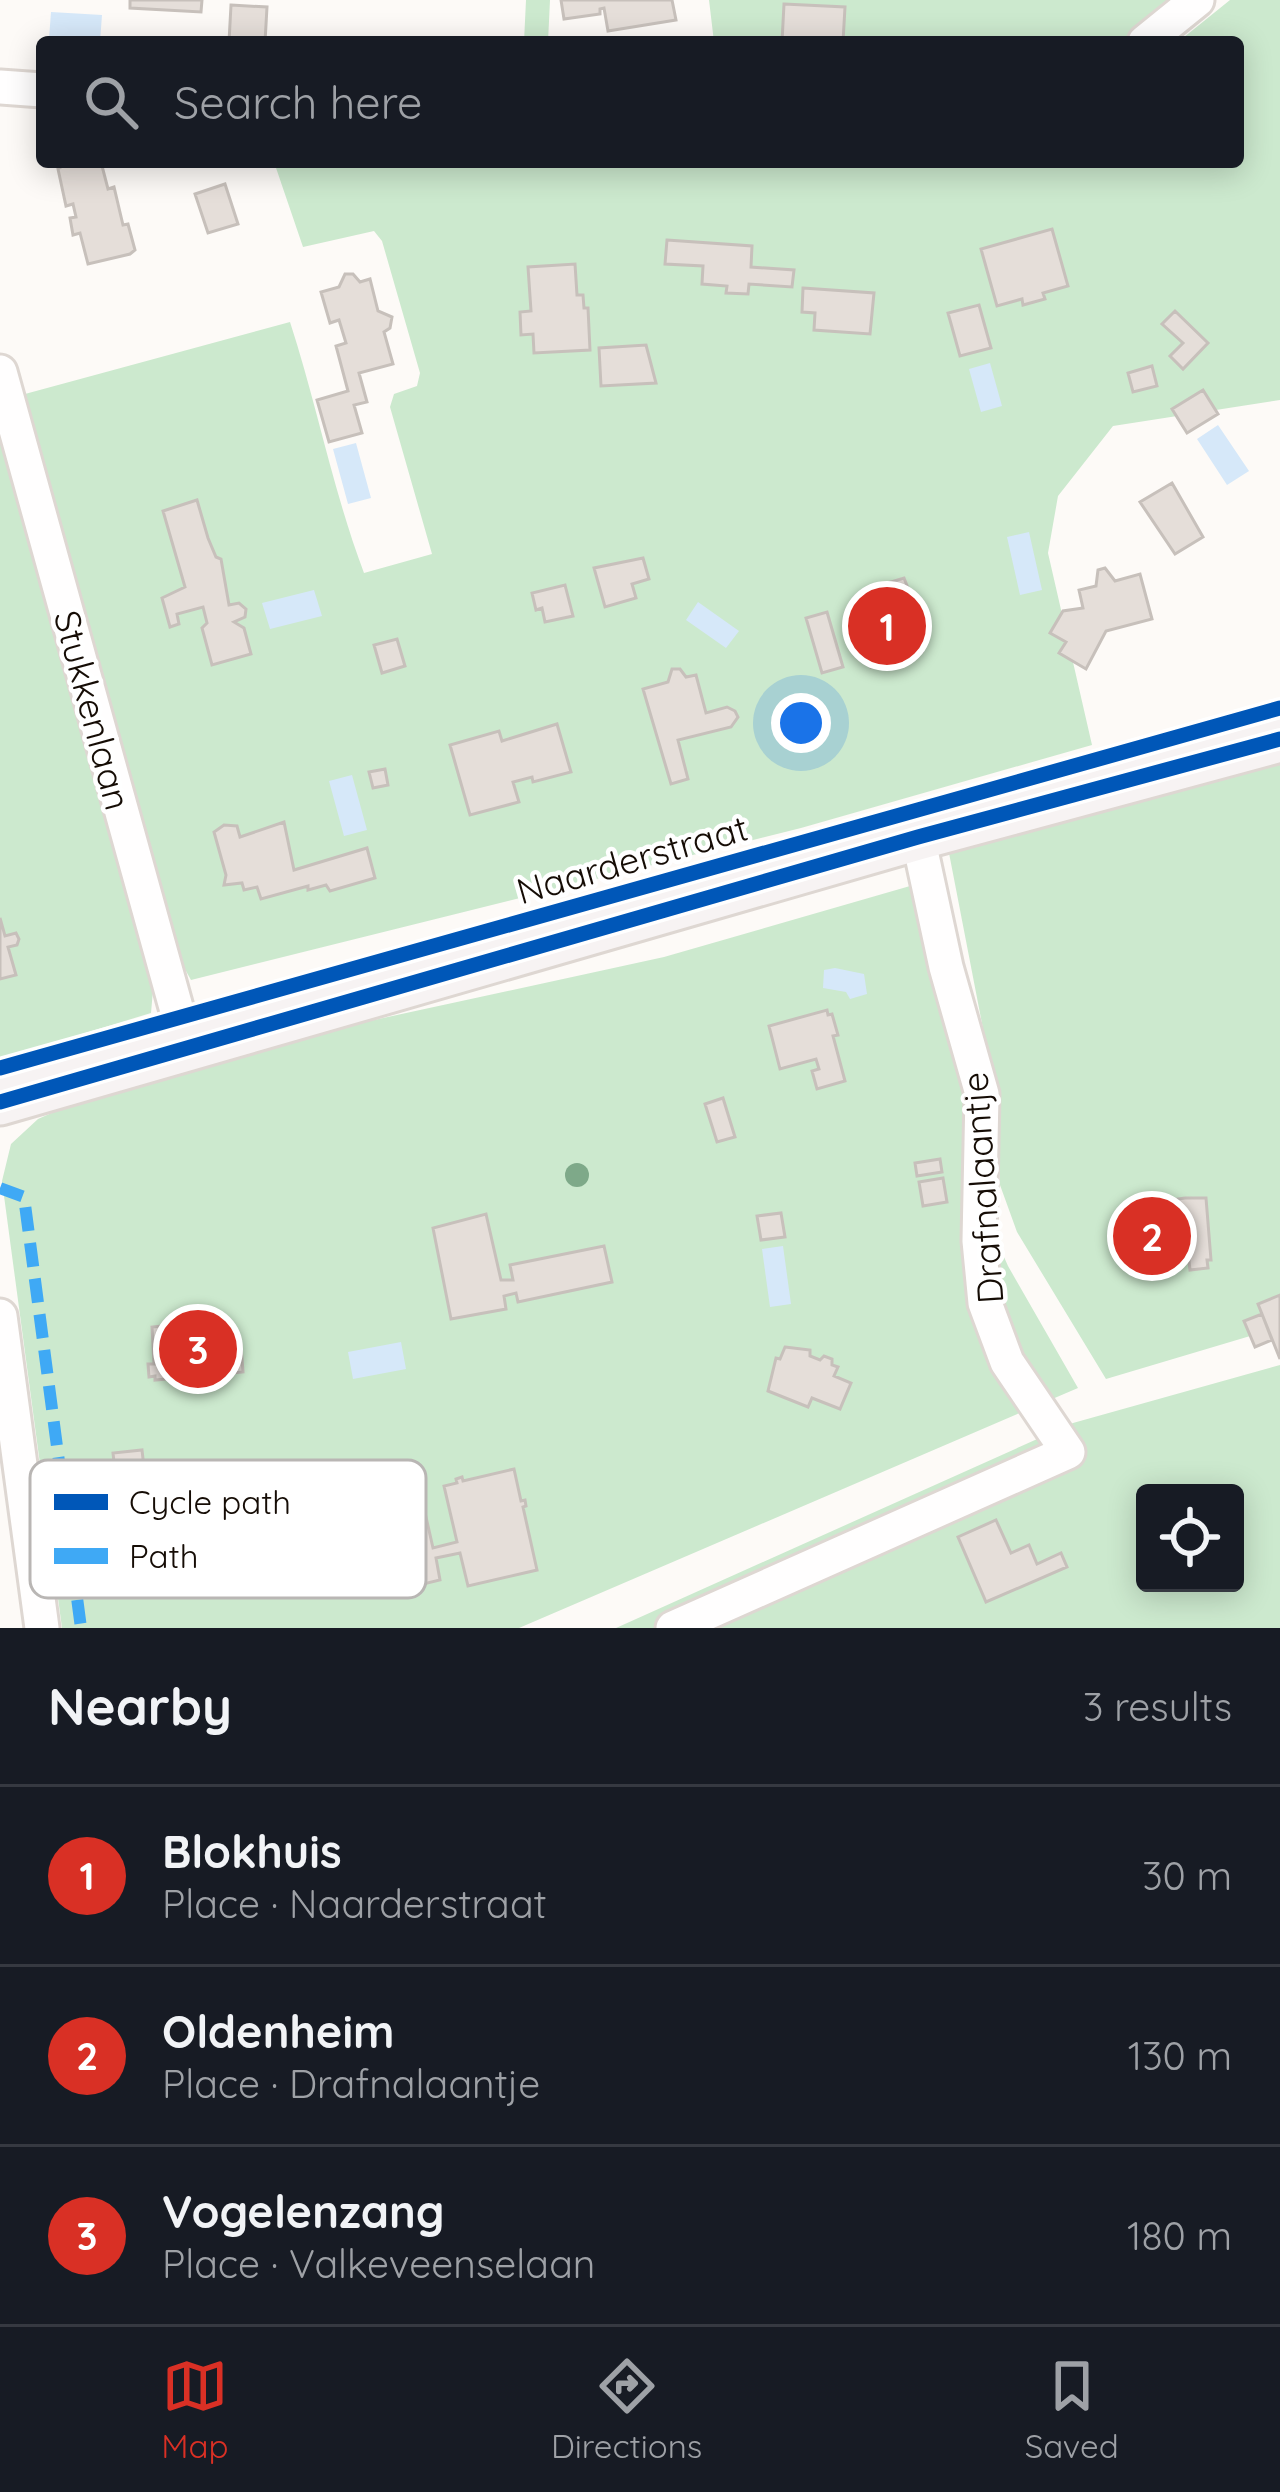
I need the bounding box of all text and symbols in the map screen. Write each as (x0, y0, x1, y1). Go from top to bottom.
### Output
search box (36, 36, 1244, 168)
icon: search (78, 69, 144, 135)
text: Search here (174, 74, 422, 130)
pin: 1 (848, 581, 926, 671)
street label: Stukkenlaan (45, 605, 141, 815)
your location (771, 693, 831, 753)
street label: Naarderstraat (511, 805, 753, 913)
street label: Drafnalaantje (951, 1071, 1013, 1305)
pin: 2 (1113, 1191, 1191, 1281)
pin: 3 (159, 1304, 237, 1394)
legend (30, 1460, 426, 1598)
text: Cycle path (129, 1481, 291, 1522)
map controls (1136, 1484, 1244, 1592)
button: locate (1136, 1484, 1244, 1592)
text: Path (129, 1535, 198, 1576)
text: Nearby (48, 1674, 232, 1738)
text: 3 results (1083, 1682, 1232, 1731)
text: Blokhuis (162, 1823, 342, 1879)
text: 1 (79, 1851, 95, 1900)
text: 30 m (1142, 1851, 1232, 1900)
text: Place · Naarderstraat (162, 1879, 547, 1928)
text: Oldenheim (162, 2003, 395, 2059)
text: 2 (76, 2031, 98, 2080)
text: 130 m (1128, 2031, 1232, 2080)
text: Place · Drafnalaantje (162, 2059, 540, 2108)
text: Vogelenzang (162, 2183, 445, 2239)
text: 3 (77, 2211, 97, 2260)
text: 180 m (1127, 2211, 1232, 2260)
text: Place · Valkeveenselaan (162, 2239, 595, 2288)
tab: Map (161, 2353, 229, 2466)
tab: Directions (551, 2353, 702, 2466)
tab: Saved (1025, 2353, 1119, 2466)

